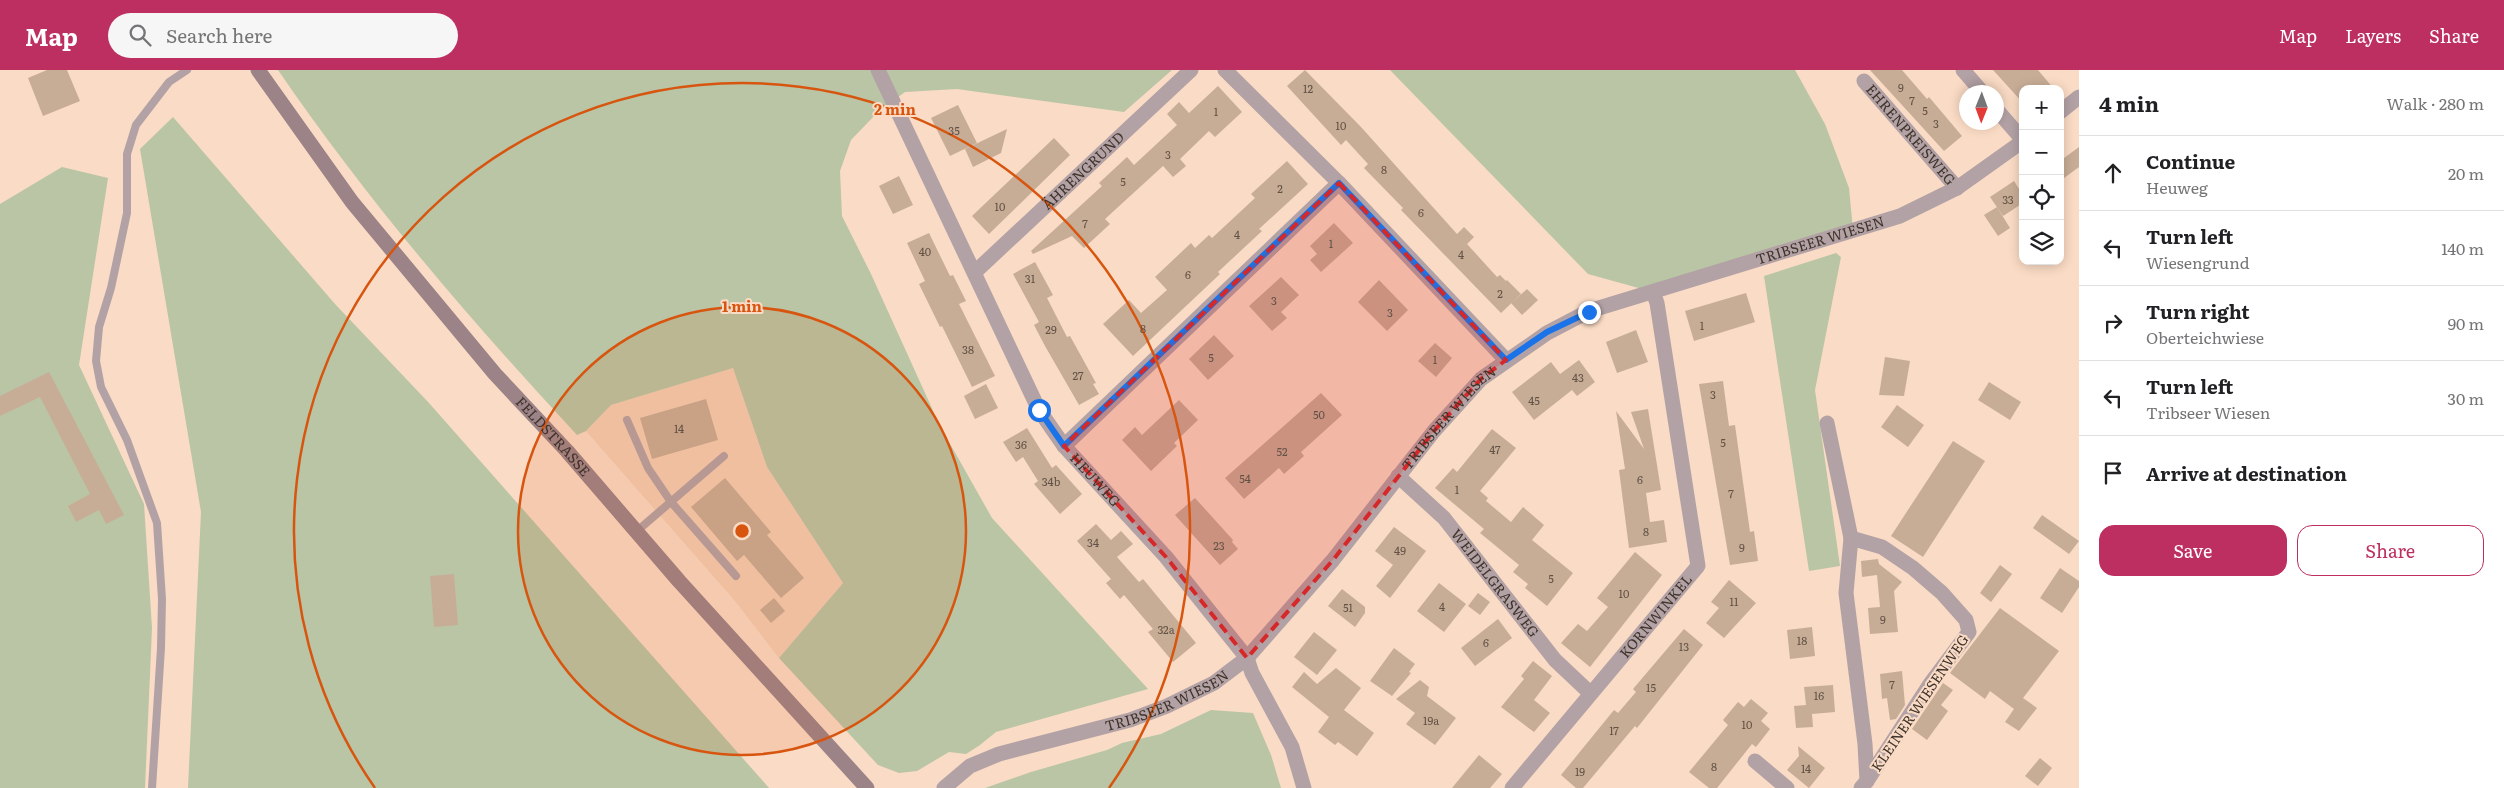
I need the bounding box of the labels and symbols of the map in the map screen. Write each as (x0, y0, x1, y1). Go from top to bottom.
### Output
street label: EHRENPREISWEG (1862, 79, 1961, 189)
house number: 9 (1898, 79, 1904, 95)
house number: 12 (1303, 80, 1313, 96)
north arrow (1959, 85, 2004, 130)
house number: 7 (1909, 92, 1915, 108)
text: 2 min (874, 97, 917, 120)
house number: 5 (1922, 102, 1928, 118)
house number: 1 (1214, 103, 1219, 119)
house number: 3 (1933, 115, 1939, 131)
house number: 10 (1336, 117, 1346, 133)
house number: 35 (948, 122, 960, 138)
street label: ÄHRENGRUND (1037, 126, 1128, 214)
house number: 3 (1165, 146, 1171, 162)
house number: 8 (1381, 161, 1387, 177)
house number: 5 (1120, 173, 1126, 189)
house number: 2 (1277, 180, 1283, 196)
house number: 33 (2002, 191, 2014, 207)
house number: 10 (995, 198, 1005, 214)
house number: 6 (1418, 204, 1424, 220)
street label: TRIBSEER WIESEN (1753, 210, 1887, 268)
house number: 7 (1082, 215, 1088, 231)
house number: 4 (1234, 226, 1240, 242)
house number: 1 (1329, 235, 1334, 251)
house number: 40 (919, 243, 931, 259)
house number: 4 (1458, 246, 1464, 262)
house number: 6 (1185, 266, 1191, 282)
house number: 31 (1025, 270, 1036, 286)
house number: 2 (1497, 285, 1503, 301)
house number: 3 (1271, 292, 1277, 308)
text: 1 min (722, 294, 763, 317)
route end (1578, 301, 1601, 324)
house number: 3 (1387, 304, 1393, 320)
house number: 1 (1700, 317, 1705, 333)
house number: 8 (1140, 320, 1146, 336)
house number: 29 (1045, 321, 1057, 337)
house number: 38 (962, 341, 974, 357)
house number: 5 (1208, 349, 1214, 365)
house number: 1 (1433, 351, 1438, 367)
street label: TRIBSEER WIESEN (1396, 361, 1500, 474)
house number: 27 (1072, 367, 1084, 383)
house number: 43 (1572, 369, 1584, 385)
house number: 3 (1710, 386, 1716, 402)
street label: FELDSTRASSE (512, 392, 595, 480)
house number: 45 (1528, 392, 1540, 408)
route start (1028, 399, 1051, 422)
house number: 50 (1313, 406, 1325, 422)
house number: 14 (674, 420, 684, 436)
house number: 5 (1720, 434, 1726, 450)
house number: 36 (1015, 436, 1027, 452)
house number: 47 (1489, 441, 1501, 457)
house number: 52 (1276, 443, 1288, 459)
street label: HEUWEG (1066, 448, 1126, 511)
house number: 54 (1239, 470, 1251, 486)
house number: 6 (1637, 471, 1643, 487)
house number: 34b (1042, 473, 1061, 489)
house number: 1 (1455, 481, 1460, 497)
house number: 7 (1728, 485, 1734, 501)
centre of rings (733, 522, 751, 540)
house number: 8 (1643, 523, 1649, 539)
street label: WEIDELGRASWEG (1447, 524, 1545, 641)
house number: 34 (1087, 534, 1099, 550)
house number: 23 (1213, 537, 1225, 553)
house number: 9 (1739, 539, 1745, 555)
house number: 49 (1394, 542, 1406, 558)
street label: KORNWINKEL (1614, 569, 1696, 662)
house number: 5 (1548, 570, 1554, 586)
house number: 10 (1619, 585, 1629, 601)
house number: 11 (1730, 593, 1739, 609)
house number: 4 (1439, 598, 1445, 614)
house number: 51 (1343, 599, 1354, 615)
house number: 9 (1880, 611, 1886, 627)
house number: 32a (1157, 621, 1175, 637)
street label: KLEINER WIESENWEG (1866, 630, 1973, 775)
house number: 18 (1797, 632, 1807, 648)
house number: 6 (1483, 634, 1489, 650)
house number: 13 (1679, 638, 1689, 654)
street label: TRIBSEER WIESEN (1102, 664, 1232, 735)
house number: 7 (1889, 676, 1895, 692)
house number: 15 (1646, 679, 1656, 695)
house number: 16 (1814, 687, 1824, 703)
house number: 19a (1423, 712, 1439, 728)
house number: 10 (1742, 716, 1752, 732)
house number: 17 (1609, 722, 1619, 738)
house number: 8 (1711, 758, 1717, 774)
house number: 14 (1801, 760, 1811, 776)
house number: 19 (1575, 763, 1585, 779)

